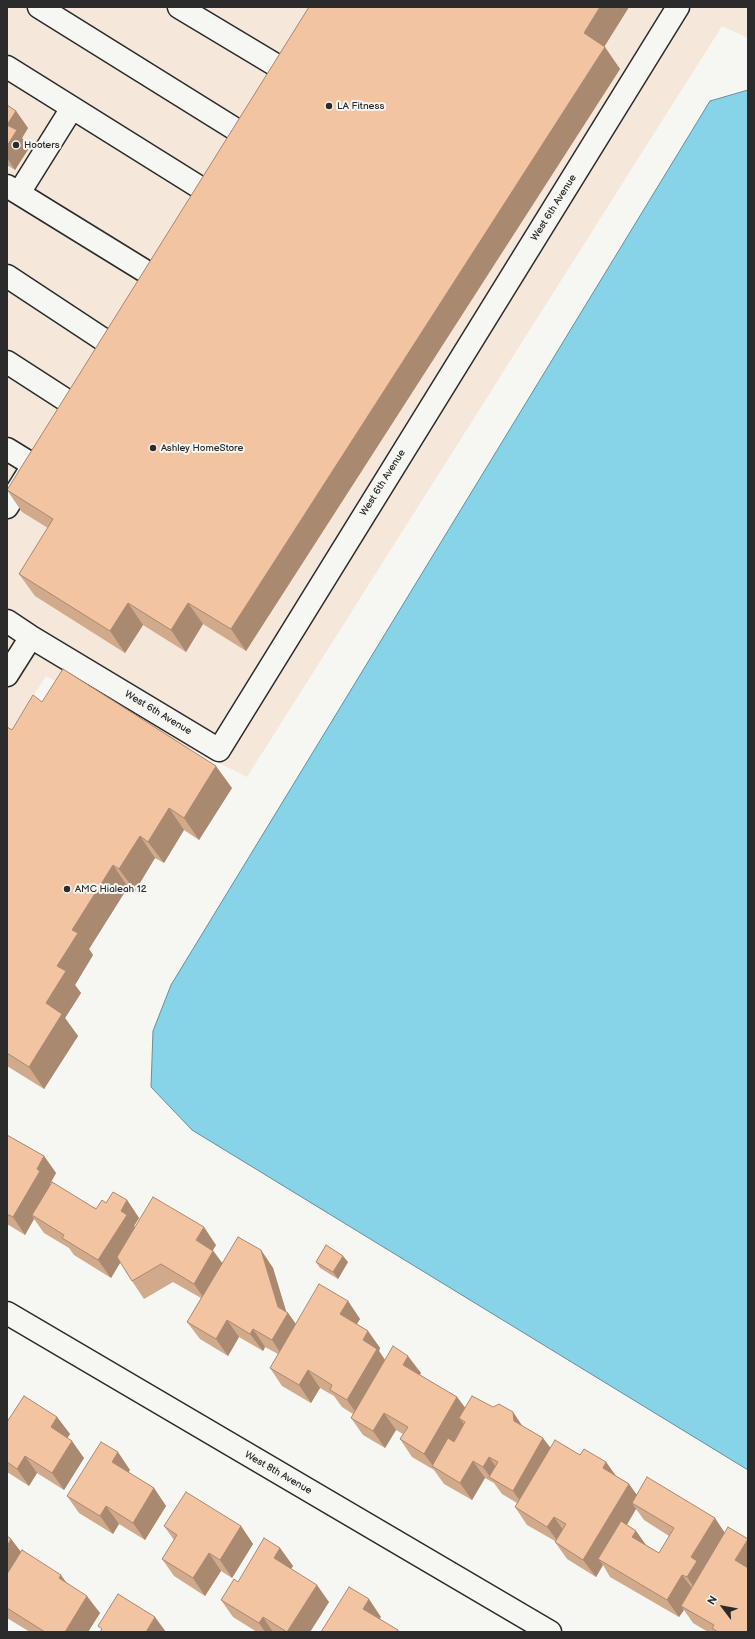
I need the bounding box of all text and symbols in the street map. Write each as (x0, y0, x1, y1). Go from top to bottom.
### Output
place label: LA Fitness (337, 100, 384, 112)
marker: LA Fitness (324, 101, 334, 111)
place label: Hooters (24, 139, 60, 151)
marker: Hooters (11, 140, 21, 150)
street label: West 6th Avenue (529, 173, 579, 243)
place label: Ashley HomeStore (161, 442, 243, 454)
marker: Ashley HomeStore (148, 443, 158, 453)
street label: West 6th Avenue (358, 448, 408, 518)
street label: West 6th Avenue (122, 688, 194, 738)
place label: AMC Hialeah 12 (75, 883, 147, 895)
marker: AMC Hialeah 12 (62, 884, 72, 894)
street label: West 8th Avenue (242, 1449, 314, 1497)
north arrow (703, 1587, 743, 1627)
text: N (705, 1593, 720, 1607)

